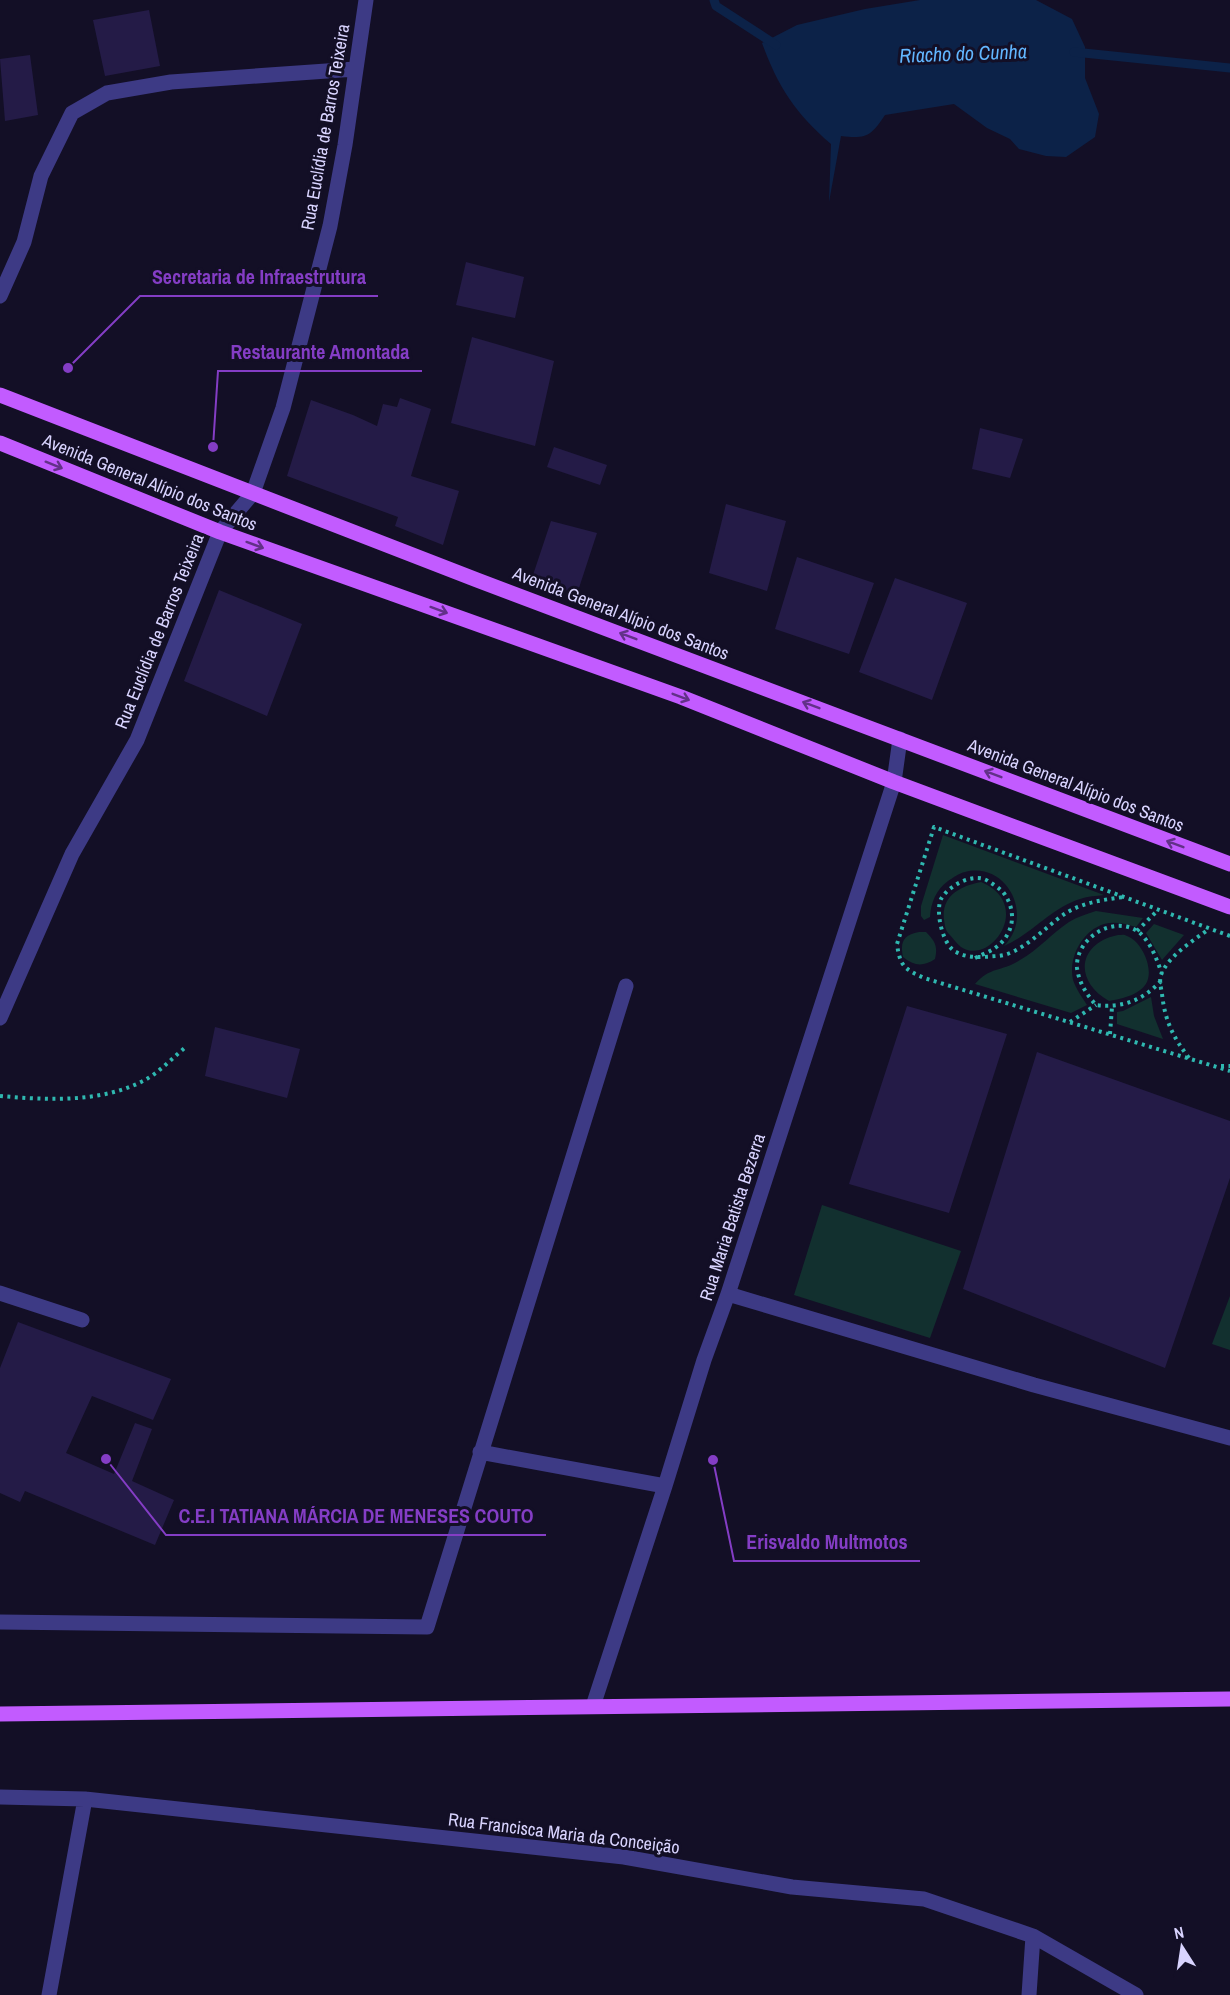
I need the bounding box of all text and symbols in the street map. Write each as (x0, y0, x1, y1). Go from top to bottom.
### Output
street label: Rua Euclídia de Barros Teixeira (295, 22, 355, 232)
water label: Riacho do Cunha (899, 37, 1027, 69)
callout: Secretaria de Infraestrutura (140, 258, 378, 296)
text: Secretaria de Infraestrutura (152, 263, 366, 290)
callout: Restaurante Amontada (218, 333, 422, 371)
text: Restaurante Amontada (231, 338, 409, 365)
street label: Avenida General Alípio dos Santos (38, 427, 261, 537)
one-way arrow (45, 460, 63, 471)
street label: Rua Euclídia de Barros Teixeira (108, 529, 210, 733)
one-way arrow (245, 540, 264, 551)
street label: Avenida General Alípio dos Santos (508, 560, 733, 666)
one-way arrow (429, 606, 448, 617)
one-way arrow (619, 630, 638, 641)
one-way arrow (672, 693, 690, 704)
one-way arrow (802, 699, 821, 710)
street label: Avenida General Alípio dos Santos (963, 732, 1188, 838)
one-way arrow (984, 768, 1003, 779)
one-way arrow (1167, 837, 1185, 848)
street label: Rua Maria Batista Bezerra (693, 1130, 771, 1304)
callout: C.E.I TATIANA MÁRCIA DE MENESES COUTO (166, 1497, 546, 1535)
text: C.E.I TATIANA MÁRCIA DE MENESES COUTO (178, 1502, 534, 1529)
callout: Erisvaldo Multmotos (734, 1523, 920, 1561)
text: Erisvaldo Multmotos (746, 1528, 908, 1555)
street label: Rua Francisca Maria da Conceição (447, 1806, 681, 1860)
north arrow (1152, 1917, 1212, 1977)
text: N (1172, 1921, 1186, 1944)

